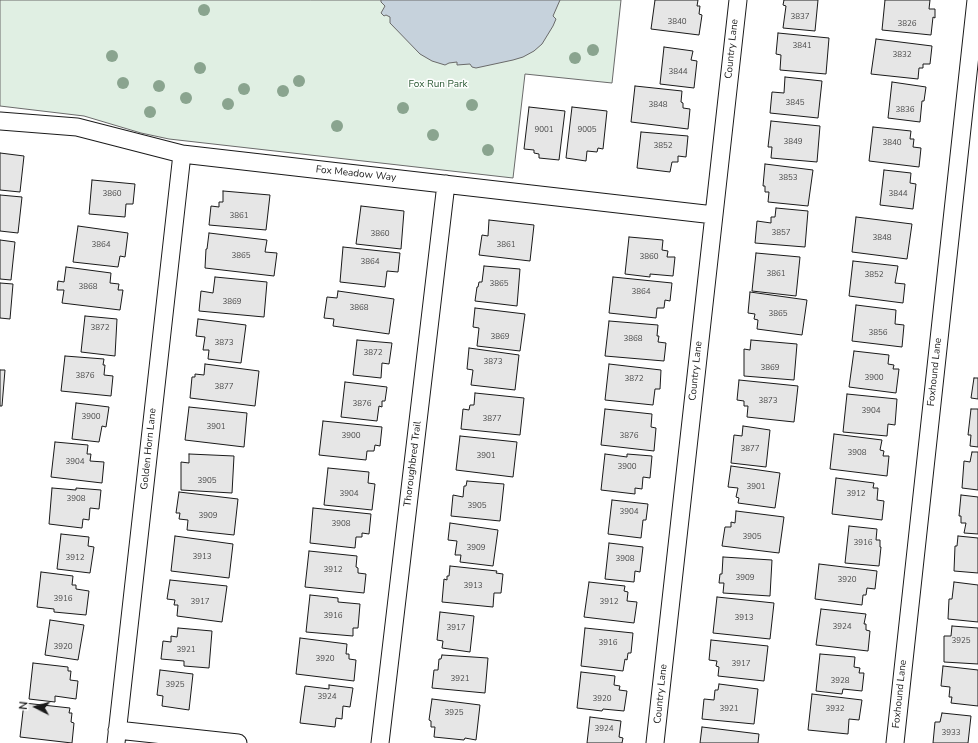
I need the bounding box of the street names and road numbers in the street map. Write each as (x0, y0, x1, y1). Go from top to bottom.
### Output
street label: Country Lane (723, 19, 741, 79)
street label: Fox Meadow Way (315, 164, 397, 184)
street label: Foxhound Lane (925, 337, 945, 407)
street label: Country Lane (687, 341, 705, 401)
street label: Golden Horn Lane (139, 408, 159, 490)
street label: Thoroughbred Trail (402, 421, 424, 507)
street label: Foxhound Lane (890, 659, 910, 729)
street label: Country Lane (652, 664, 670, 724)

